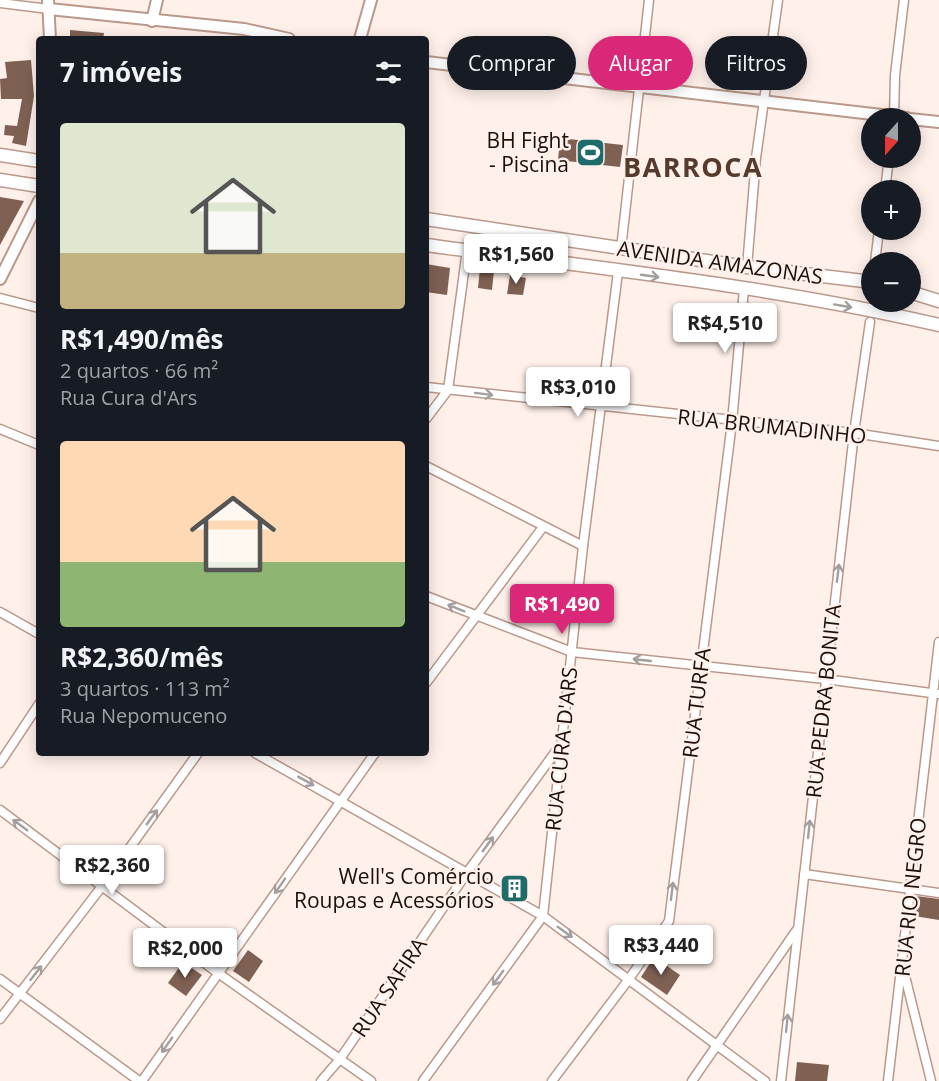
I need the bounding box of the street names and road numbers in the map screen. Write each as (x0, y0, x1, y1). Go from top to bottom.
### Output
street label: AVENIDA AMAZONAS (615, 234, 825, 290)
street label: RUA BRUMADINHO (676, 402, 868, 450)
street label: RUA PEDRA BONITA (799, 602, 847, 799)
street label: RUA TURFA (675, 646, 717, 760)
street label: RUA CURA D'ARS (538, 666, 584, 832)
street label: RUA RIO NEGRO (888, 816, 932, 978)
street label: RUA SAFIRA (345, 931, 433, 1042)

